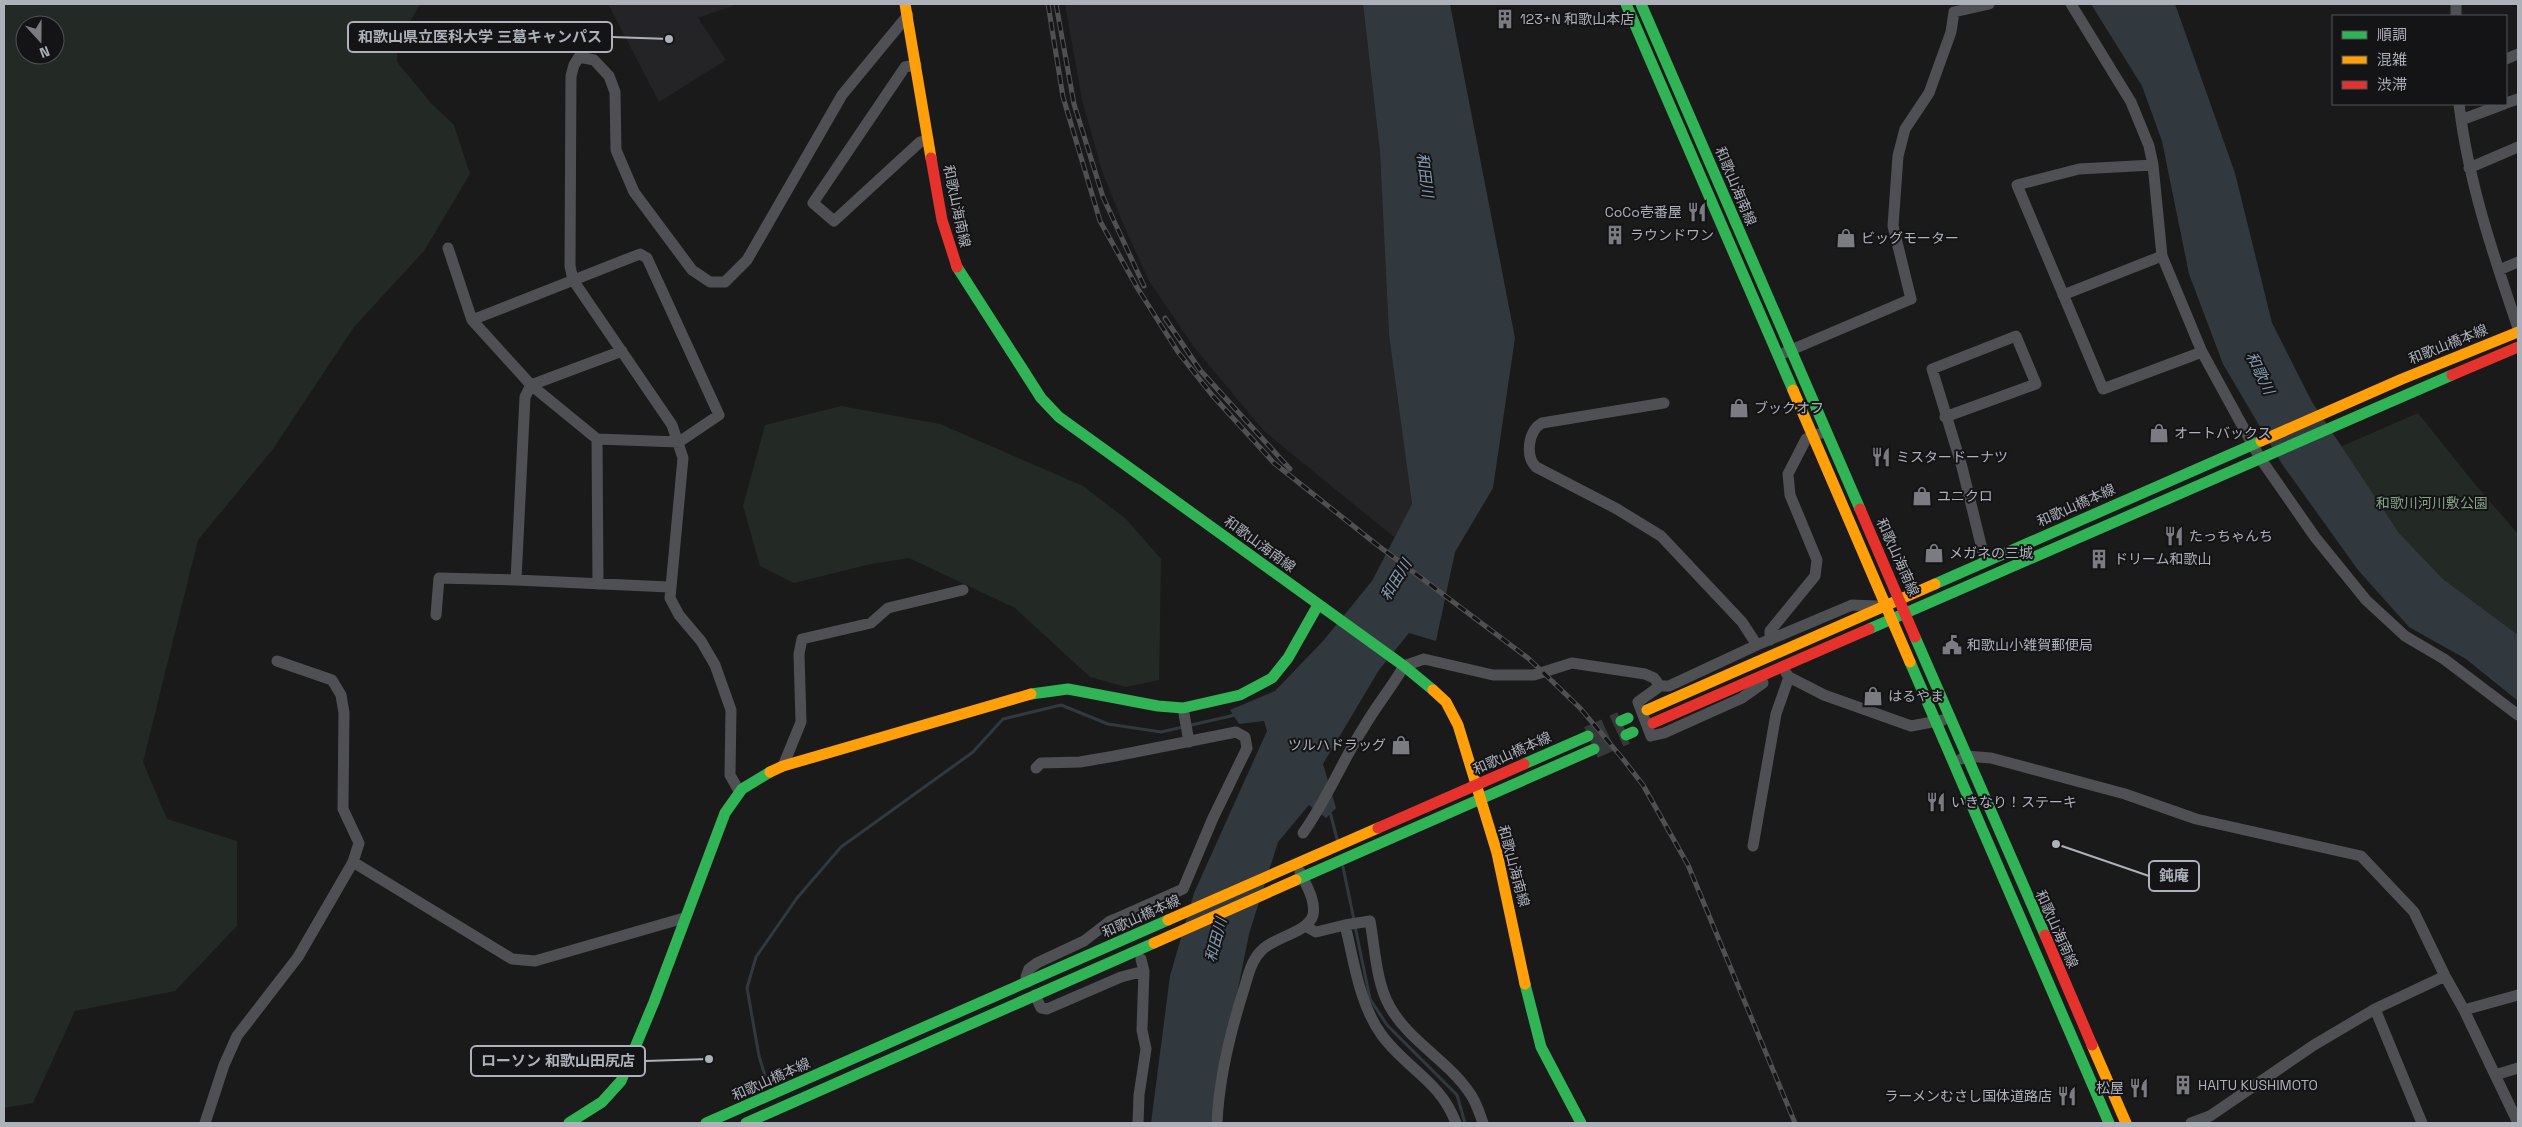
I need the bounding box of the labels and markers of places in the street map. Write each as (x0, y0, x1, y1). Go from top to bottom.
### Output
building icon: 123+N 和歌山本店 (1494, 8, 1516, 30)
place label: 123+N 和歌山本店 (1520, 10, 1634, 28)
callout: 和歌山県立医科大学 三葛キャンパス (348, 22, 612, 52)
restaurant icon: CoCo壱番屋 (1686, 201, 1708, 223)
place label: CoCo壱番屋 (1605, 203, 1682, 221)
building icon: ラウンドワン (1604, 224, 1626, 246)
place label: ラウンドワン (1630, 226, 1714, 244)
shop icon: ビッグモーター (1835, 227, 1857, 249)
place label: ビッグモーター (1861, 229, 1959, 247)
shop icon: ブックオフ (1728, 397, 1750, 419)
place label: ブックオフ (1754, 399, 1824, 417)
shop icon: オートバックス (2148, 422, 2170, 444)
place label: オートバックス (2174, 424, 2272, 442)
restaurant icon: ミスタードーナツ (1870, 446, 1892, 468)
place label: ミスタードーナツ (1896, 448, 2008, 466)
shop icon: ユニクロ (1911, 485, 1933, 507)
place label: ユニクロ (1937, 487, 1993, 505)
restaurant icon: たっちゃんち (2163, 525, 2185, 547)
place label: たっちゃんち (2189, 527, 2273, 545)
shop icon: メガネの三城 (1923, 542, 1945, 564)
place label: メガネの三城 (1949, 544, 2033, 562)
building icon: ドリーム和歌山 (2088, 548, 2110, 570)
place label: ドリーム和歌山 (2114, 550, 2212, 568)
public building icon: 和歌山小雑賀郵便局 (1941, 634, 1963, 656)
place label: 和歌山小雑賀郵便局 (1967, 636, 2093, 654)
shop icon: はるやま (1862, 685, 1884, 707)
place label: はるやま (1888, 687, 1944, 705)
shop icon: ツルハドラッグ (1390, 734, 1412, 756)
place label: ツルハドラッグ (1288, 736, 1386, 754)
restaurant icon: いきなり！ステーキ (1925, 791, 1947, 813)
place label: いきなり！ステーキ (1951, 793, 2077, 811)
callout: 鈍庵 (2149, 861, 2199, 891)
callout: ローソン 和歌山田尻店 (471, 1046, 645, 1076)
building icon: HAITU KUSHIMOTO (2172, 1074, 2194, 1096)
place label: HAITU KUSHIMOTO (2198, 1076, 2318, 1094)
restaurant icon: 松屋 (2128, 1077, 2150, 1099)
place label: 松屋 (2096, 1079, 2124, 1097)
restaurant icon: ラーメンむさし国体道路店 (2056, 1085, 2078, 1107)
place label: ラーメンむさし国体道路店 (1885, 1087, 2052, 1105)

